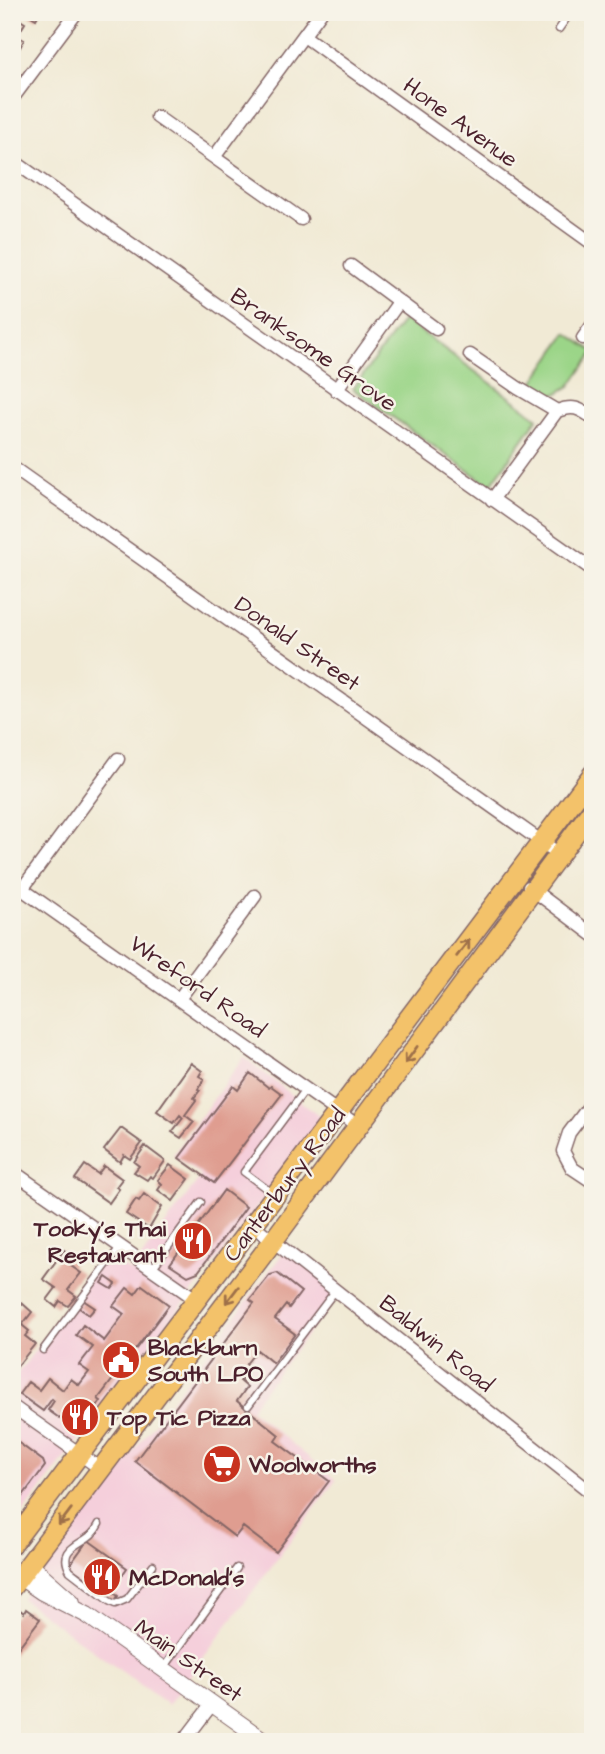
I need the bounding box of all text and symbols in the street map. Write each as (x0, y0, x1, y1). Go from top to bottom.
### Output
street label: Hone Avenue (397, 70, 524, 175)
street label: Branksome Grove (224, 280, 403, 419)
street label: Donald Street (228, 589, 367, 699)
street label: Wreford Road (123, 928, 272, 1046)
one-way arrow (456, 939, 471, 958)
one-way arrow (404, 1045, 418, 1064)
street label: Canterbury Road (216, 1101, 354, 1269)
place label: Tooky's Thai Restaurant (33, 1213, 167, 1271)
restaurant icon: Tooky's Thai Restaurant (172, 1220, 214, 1262)
one-way arrow (225, 1285, 239, 1304)
street label: Baldwin Road (372, 1288, 501, 1400)
place label: Blackburn South LPO (147, 1332, 264, 1390)
public building icon: Blackburn South LPO (100, 1339, 142, 1381)
restaurant icon: Top Tic Pizza (59, 1396, 101, 1438)
place label: Top Tic Pizza (106, 1402, 251, 1434)
supermarket icon: Woolworths (201, 1443, 243, 1485)
place label: Woolworths (248, 1449, 377, 1481)
one-way arrow (58, 1507, 73, 1526)
restaurant icon: McDonald's (81, 1556, 123, 1598)
place label: McDonald's (129, 1562, 245, 1594)
street label: Main Street (128, 1612, 250, 1710)

